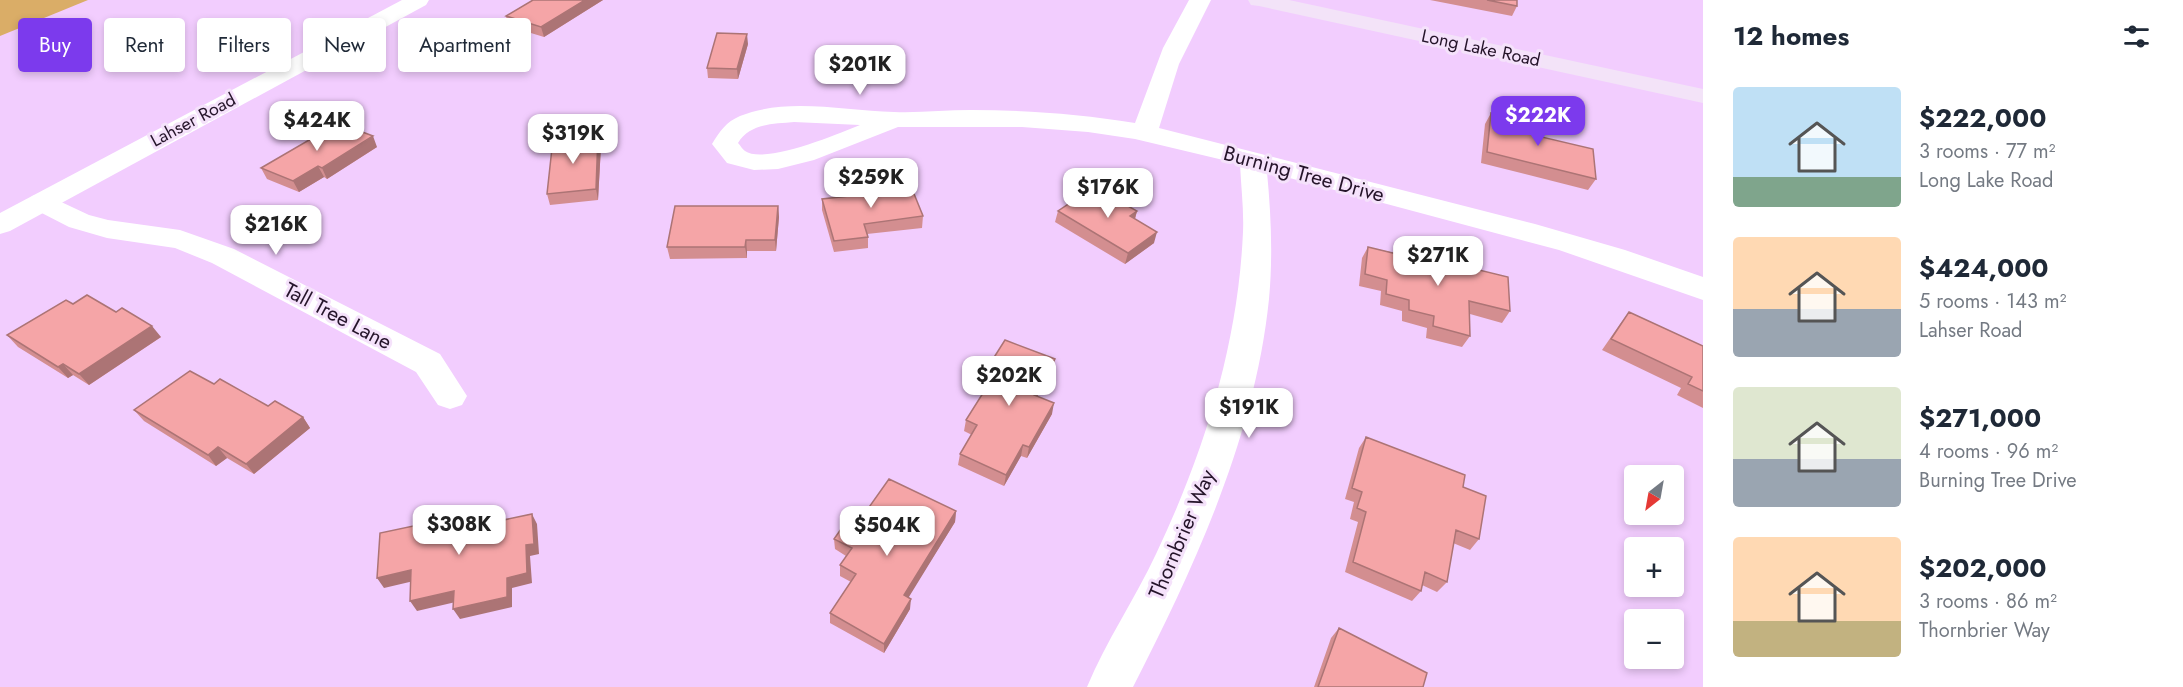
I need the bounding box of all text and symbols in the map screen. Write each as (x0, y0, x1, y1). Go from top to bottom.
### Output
text: 12 homes (1733, 17, 1849, 55)
chip: Buy (18, 18, 92, 72)
chip: Rent (104, 18, 185, 72)
chip: Filters (197, 18, 291, 72)
chip: New (303, 18, 386, 72)
chip: Apartment (398, 18, 531, 72)
icon: filters (2120, 20, 2153, 53)
street label: Long Lake Road (1419, 23, 1543, 73)
pin: $201K (818, 45, 902, 96)
text: $201K (829, 50, 891, 79)
street label: Lahser Road (146, 87, 240, 153)
pin: $222K (1496, 96, 1580, 147)
text: $222,000 (1919, 99, 2046, 137)
pin: $424K (275, 101, 359, 152)
text: $222K (1505, 101, 1571, 130)
text: $424K (283, 106, 351, 135)
icon: home (1781, 111, 1853, 183)
pin: $319K (531, 114, 615, 165)
text: $319K (542, 119, 604, 148)
text: 3 rooms · 77 m² (1919, 137, 2056, 166)
street label: Burning Tree Drive (1220, 138, 1388, 210)
pin: $259K (829, 158, 913, 209)
text: $259K (838, 163, 904, 192)
text: Long Lake Road (1919, 166, 2053, 195)
pin: $176K (1066, 168, 1150, 219)
text: $176K (1077, 173, 1139, 202)
pin: $216K (234, 205, 318, 256)
text: $216K (244, 210, 308, 239)
pin: $271K (1396, 236, 1480, 287)
text: $271K (1407, 241, 1469, 270)
text: $424,000 (1919, 249, 2049, 287)
icon: home (1781, 261, 1853, 333)
street label: Tall Tree Lane (279, 275, 397, 357)
text: 5 rooms · 143 m² (1919, 287, 2066, 316)
text: Lahser Road (1919, 316, 2022, 345)
pin: $202K (967, 356, 1051, 407)
text: $202K (976, 361, 1042, 390)
pin: $191K (1207, 388, 1291, 439)
text: $191K (1219, 393, 1279, 422)
text: $271,000 (1919, 399, 2041, 437)
icon: home (1781, 411, 1853, 483)
text: 4 rooms · 96 m² (1919, 437, 2058, 466)
street label: Thornbrier Way (1141, 464, 1223, 603)
north arrow (1624, 465, 1684, 525)
map controls (1624, 465, 1684, 669)
text: Burning Tree Drive (1919, 466, 2076, 495)
pin: $308K (417, 505, 501, 556)
pin: $504K (845, 506, 929, 557)
text: $308K (427, 510, 491, 539)
text: $504K (854, 511, 920, 540)
button: + (1624, 537, 1684, 597)
text: $202,000 (1919, 549, 2047, 587)
icon: home (1781, 561, 1853, 633)
text: 3 rooms · 86 m² (1919, 587, 2057, 616)
button: − (1624, 609, 1684, 669)
text: Thornbrier Way (1919, 616, 2050, 645)

